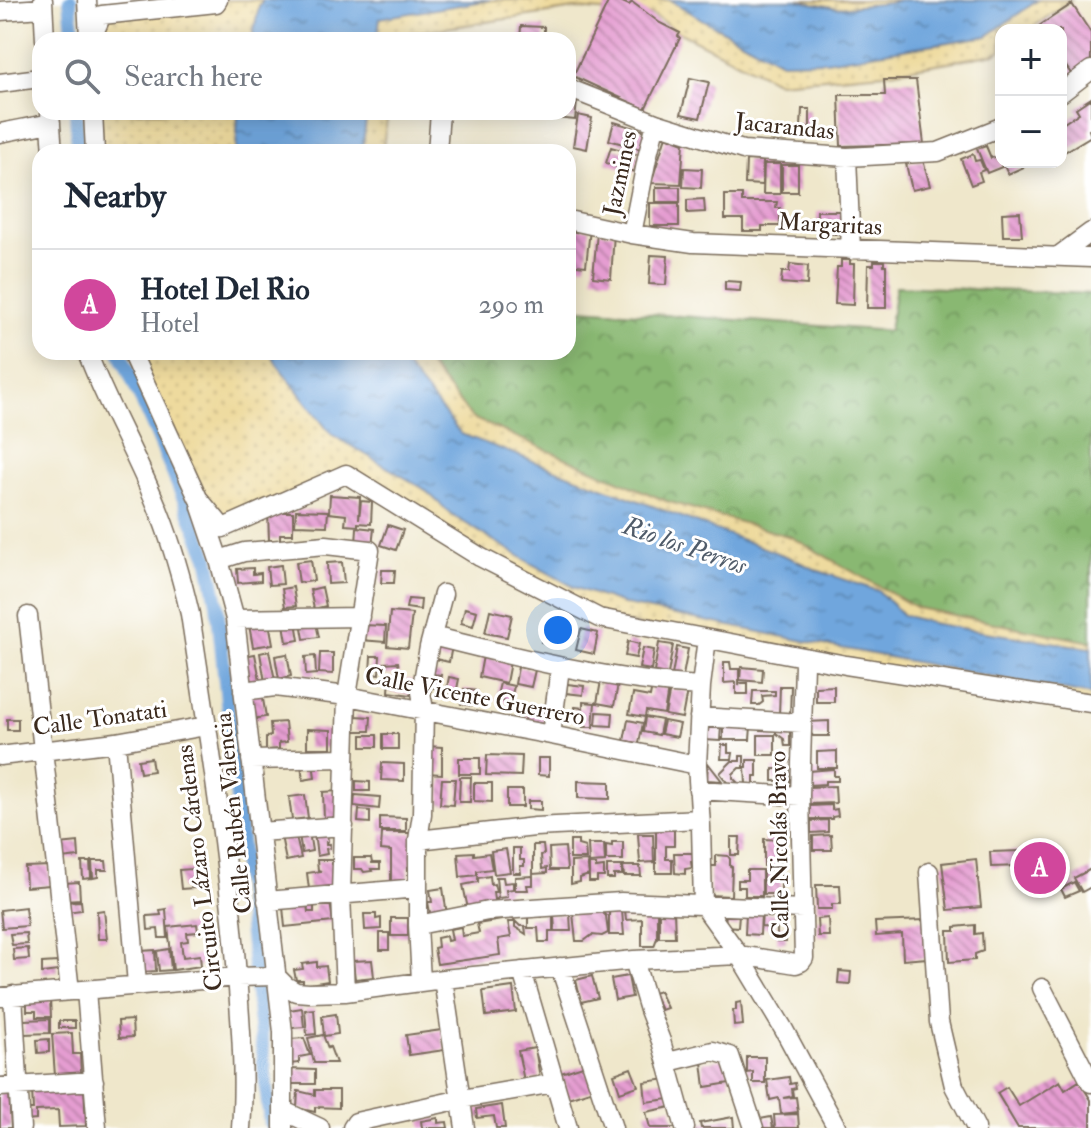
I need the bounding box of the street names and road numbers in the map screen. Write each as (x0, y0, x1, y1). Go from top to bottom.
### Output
street label: Jacarandas (733, 106, 836, 147)
street label: Jazmines (596, 128, 645, 220)
street label: Margaritas (777, 206, 883, 243)
street label: Calle Vicente Guerrero (362, 660, 588, 733)
street label: Calle Tonatati (31, 694, 169, 743)
street label: Calle Rubén Valencia (207, 710, 259, 915)
street label: Circuito Lázaro Cárdenas (169, 743, 230, 993)
street label: Calle Nicolás Bravo (762, 751, 797, 939)

